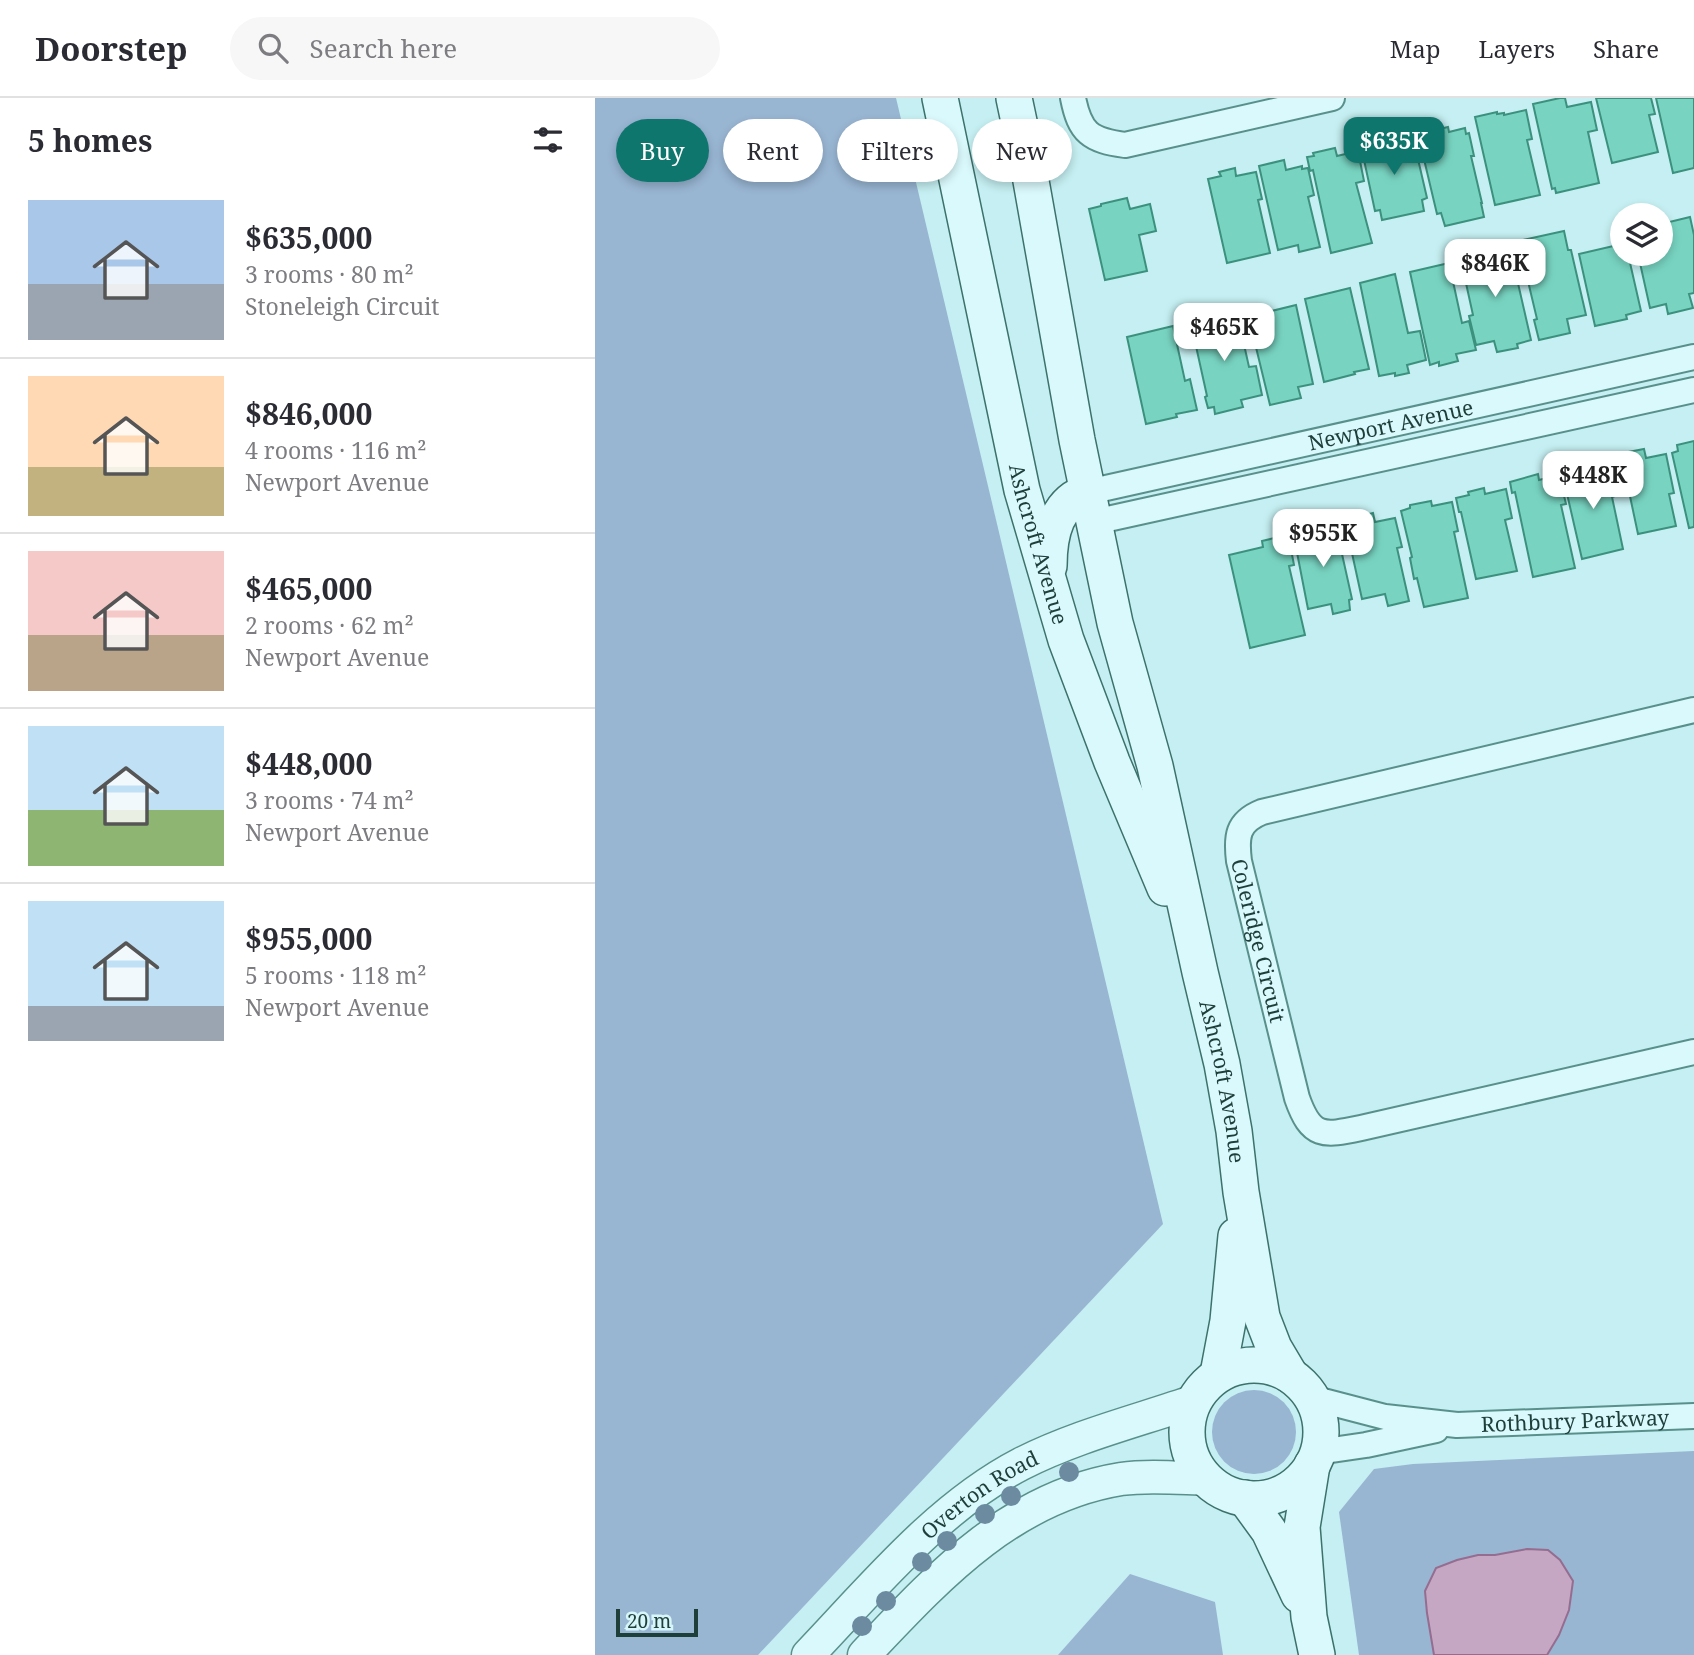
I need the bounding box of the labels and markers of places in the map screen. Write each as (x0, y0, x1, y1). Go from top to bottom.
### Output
pin: $635K (1345, 118, 1443, 177)
pin: $846K (1446, 240, 1544, 299)
pin: $465K (1175, 303, 1273, 363)
pin: $448K (1544, 452, 1642, 511)
pin: $955K (1274, 510, 1372, 569)

